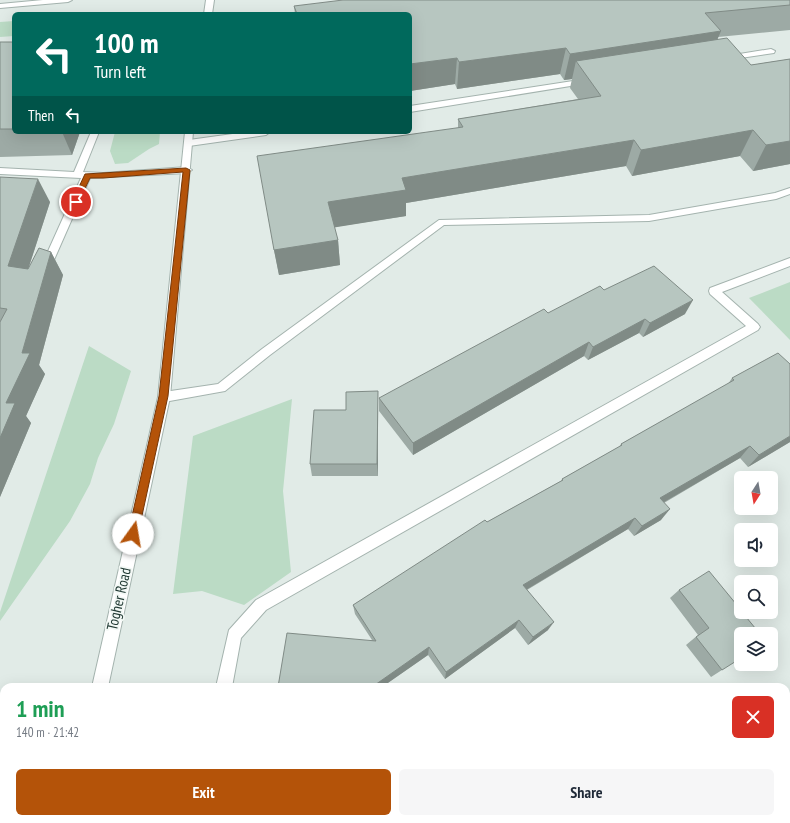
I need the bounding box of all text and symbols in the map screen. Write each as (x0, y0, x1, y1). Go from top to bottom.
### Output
text: 100 m (94, 24, 158, 61)
icon: left (28, 28, 80, 80)
text: Turn left (94, 60, 146, 83)
icon: left (62, 104, 84, 126)
text: Then (28, 106, 54, 125)
pin (59, 185, 93, 219)
icon: arrive (65, 191, 87, 213)
north arrow (734, 471, 778, 515)
map controls (734, 471, 778, 671)
position arrow (112, 513, 154, 555)
button: sound (734, 523, 778, 567)
street label: Togher Road (102, 566, 135, 632)
button: search (734, 575, 778, 619)
button: layers (734, 627, 778, 671)
text: 1 min (16, 693, 64, 724)
button: close (732, 696, 774, 738)
text: 140 m · 21:42 (16, 724, 79, 741)
button: Exit (16, 769, 391, 815)
button: Share (399, 769, 774, 815)

